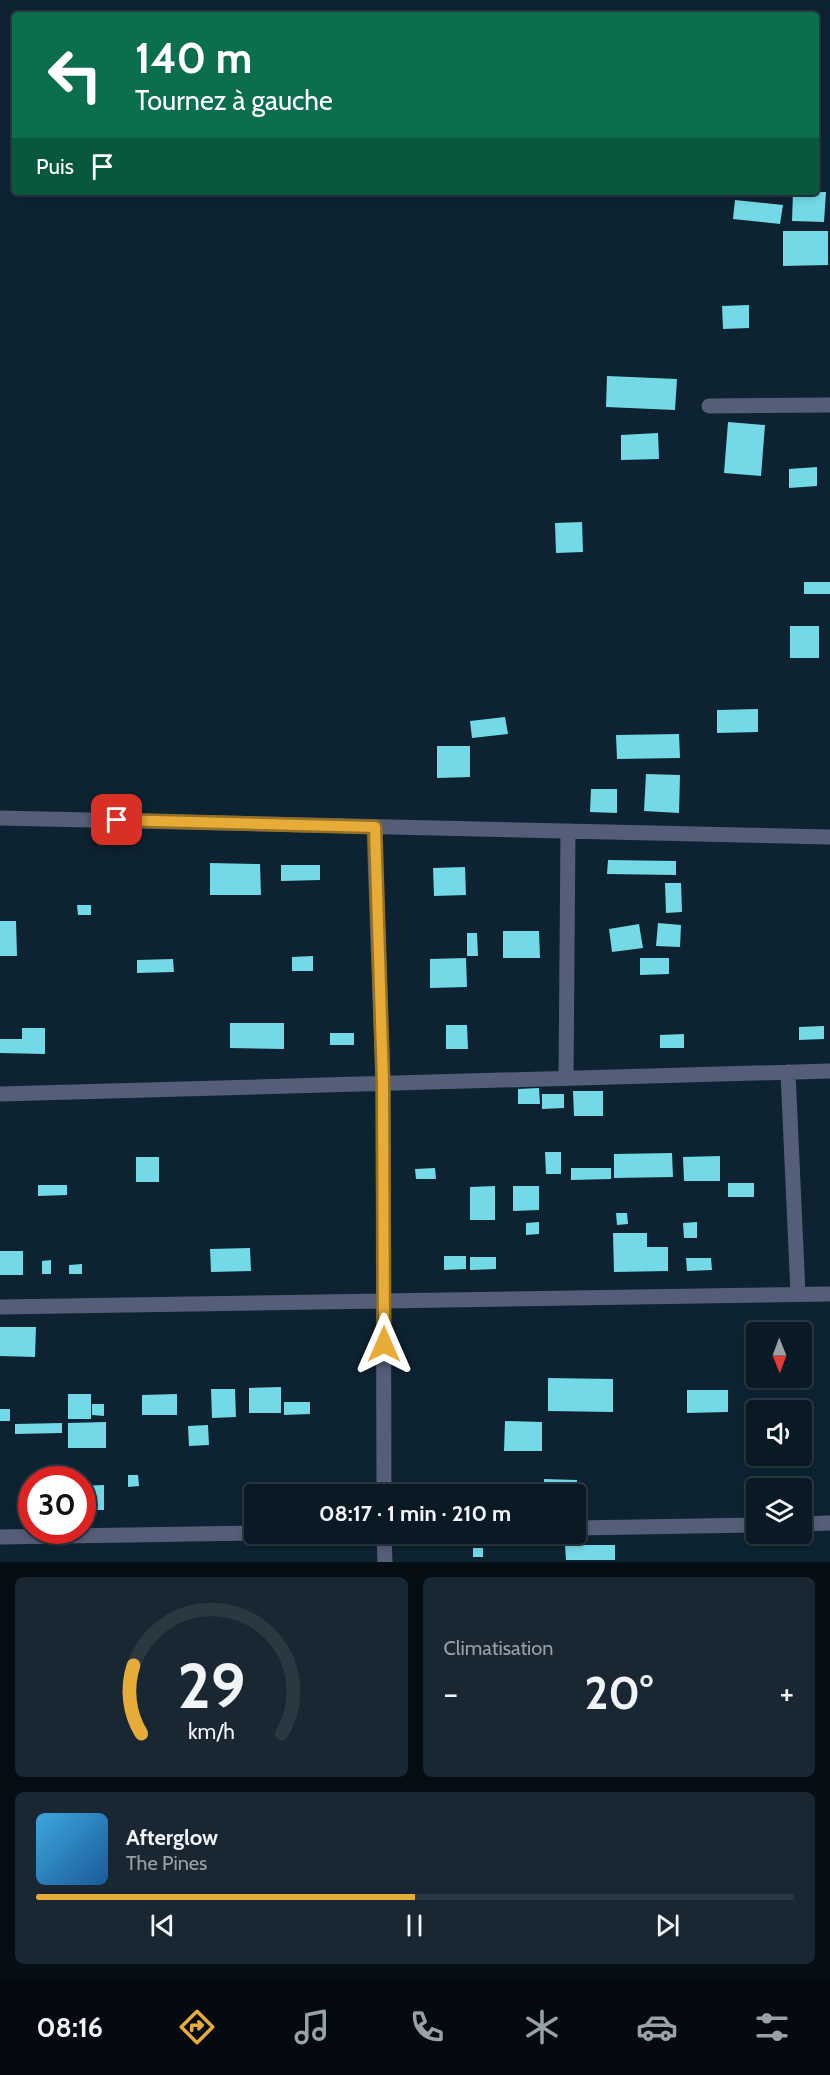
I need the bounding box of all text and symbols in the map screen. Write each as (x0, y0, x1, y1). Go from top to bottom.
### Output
text: 140 m (135, 32, 252, 84)
icon: left (36, 36, 114, 114)
text: Tournez à gauche (135, 84, 333, 117)
icon: arrive (86, 150, 119, 183)
text: Puis (36, 153, 74, 180)
pin (91, 794, 142, 845)
icon: arrive (100, 803, 133, 836)
position arrow (352, 1312, 416, 1376)
north arrow (746, 1322, 812, 1388)
map controls (746, 1322, 812, 1544)
button: sound (746, 1400, 812, 1466)
speed limit sign: 30 (18, 1466, 96, 1544)
button: layers (746, 1478, 812, 1544)
text: 08:17 · 1 min · 210 m (319, 1500, 511, 1527)
text: Climatisation (444, 1636, 554, 1660)
text: 29 (177, 1648, 245, 1724)
text: 20° (584, 1666, 653, 1720)
text: − (444, 1673, 458, 1713)
text: + (779, 1673, 794, 1713)
text: km/h (188, 1718, 235, 1744)
text: Afterglow (126, 1824, 218, 1851)
text: The Pines (126, 1851, 207, 1875)
icon: previous (146, 1909, 179, 1942)
icon: pause (398, 1909, 431, 1942)
icon: next (651, 1909, 684, 1942)
icon: directions (176, 2006, 218, 2048)
icon: music (291, 2006, 333, 2048)
icon: phone (406, 2006, 448, 2048)
icon: climate (521, 2006, 563, 2048)
icon: car (636, 2006, 678, 2048)
icon: filters (751, 2006, 793, 2048)
text: 08:16 (37, 2011, 103, 2044)

